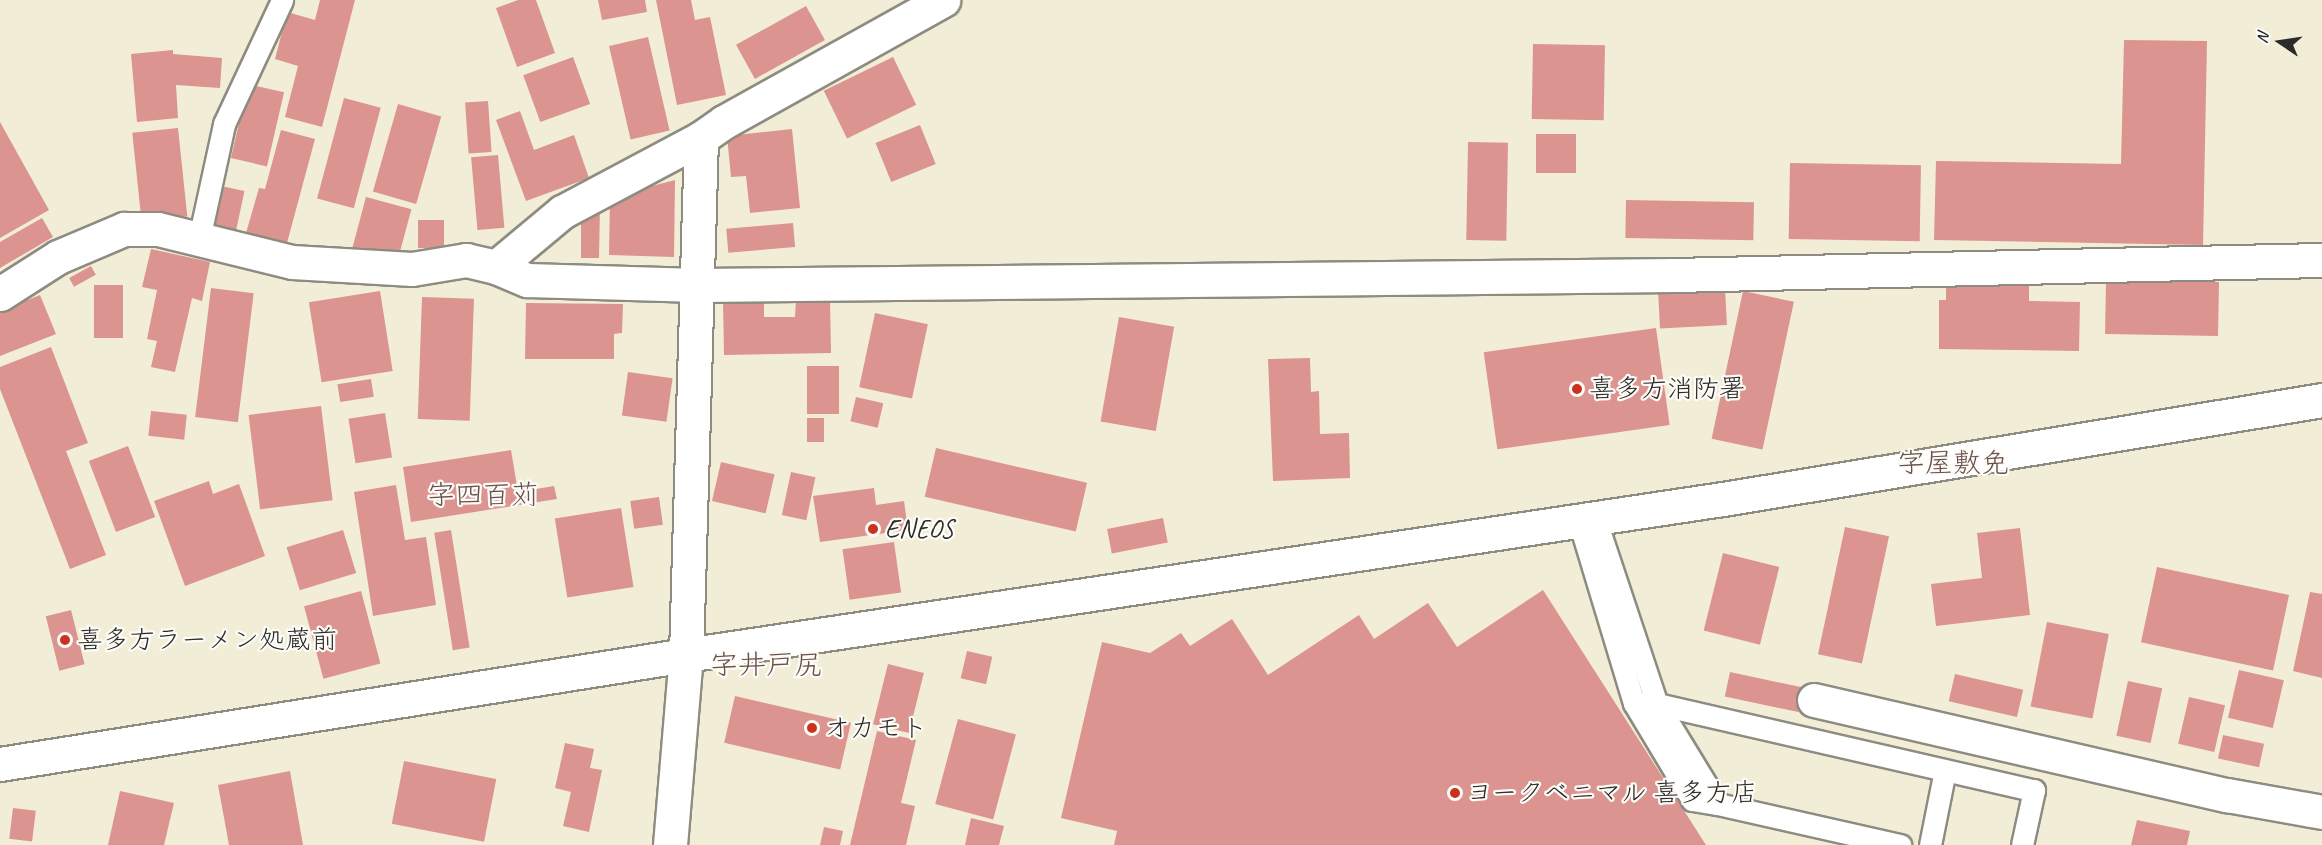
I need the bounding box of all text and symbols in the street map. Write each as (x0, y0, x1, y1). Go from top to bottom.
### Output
north arrow (2250, 12, 2310, 72)
text: N (2252, 31, 2273, 45)
place label: 喜多方消防署 (1589, 373, 1745, 405)
marker: 喜多方消防署 (1570, 382, 1584, 396)
district label: 字屋敷免 (1897, 446, 2009, 480)
district label: 字四百苅 (427, 478, 539, 512)
place label: ENEOS (885, 513, 953, 545)
marker: ENEOS (866, 522, 880, 536)
place label: 喜多方ラーメン処蔵前 (77, 624, 337, 656)
marker: 喜多方ラーメン処蔵前 (58, 633, 72, 647)
district label: 字井戸尻 (710, 648, 822, 682)
place label: オカモト (824, 712, 928, 744)
marker: オカモト (805, 721, 819, 735)
place label: ヨークベニマル 喜多方店 (1467, 777, 1758, 809)
marker: ヨークベニマル 喜多方店 (1448, 786, 1462, 800)

